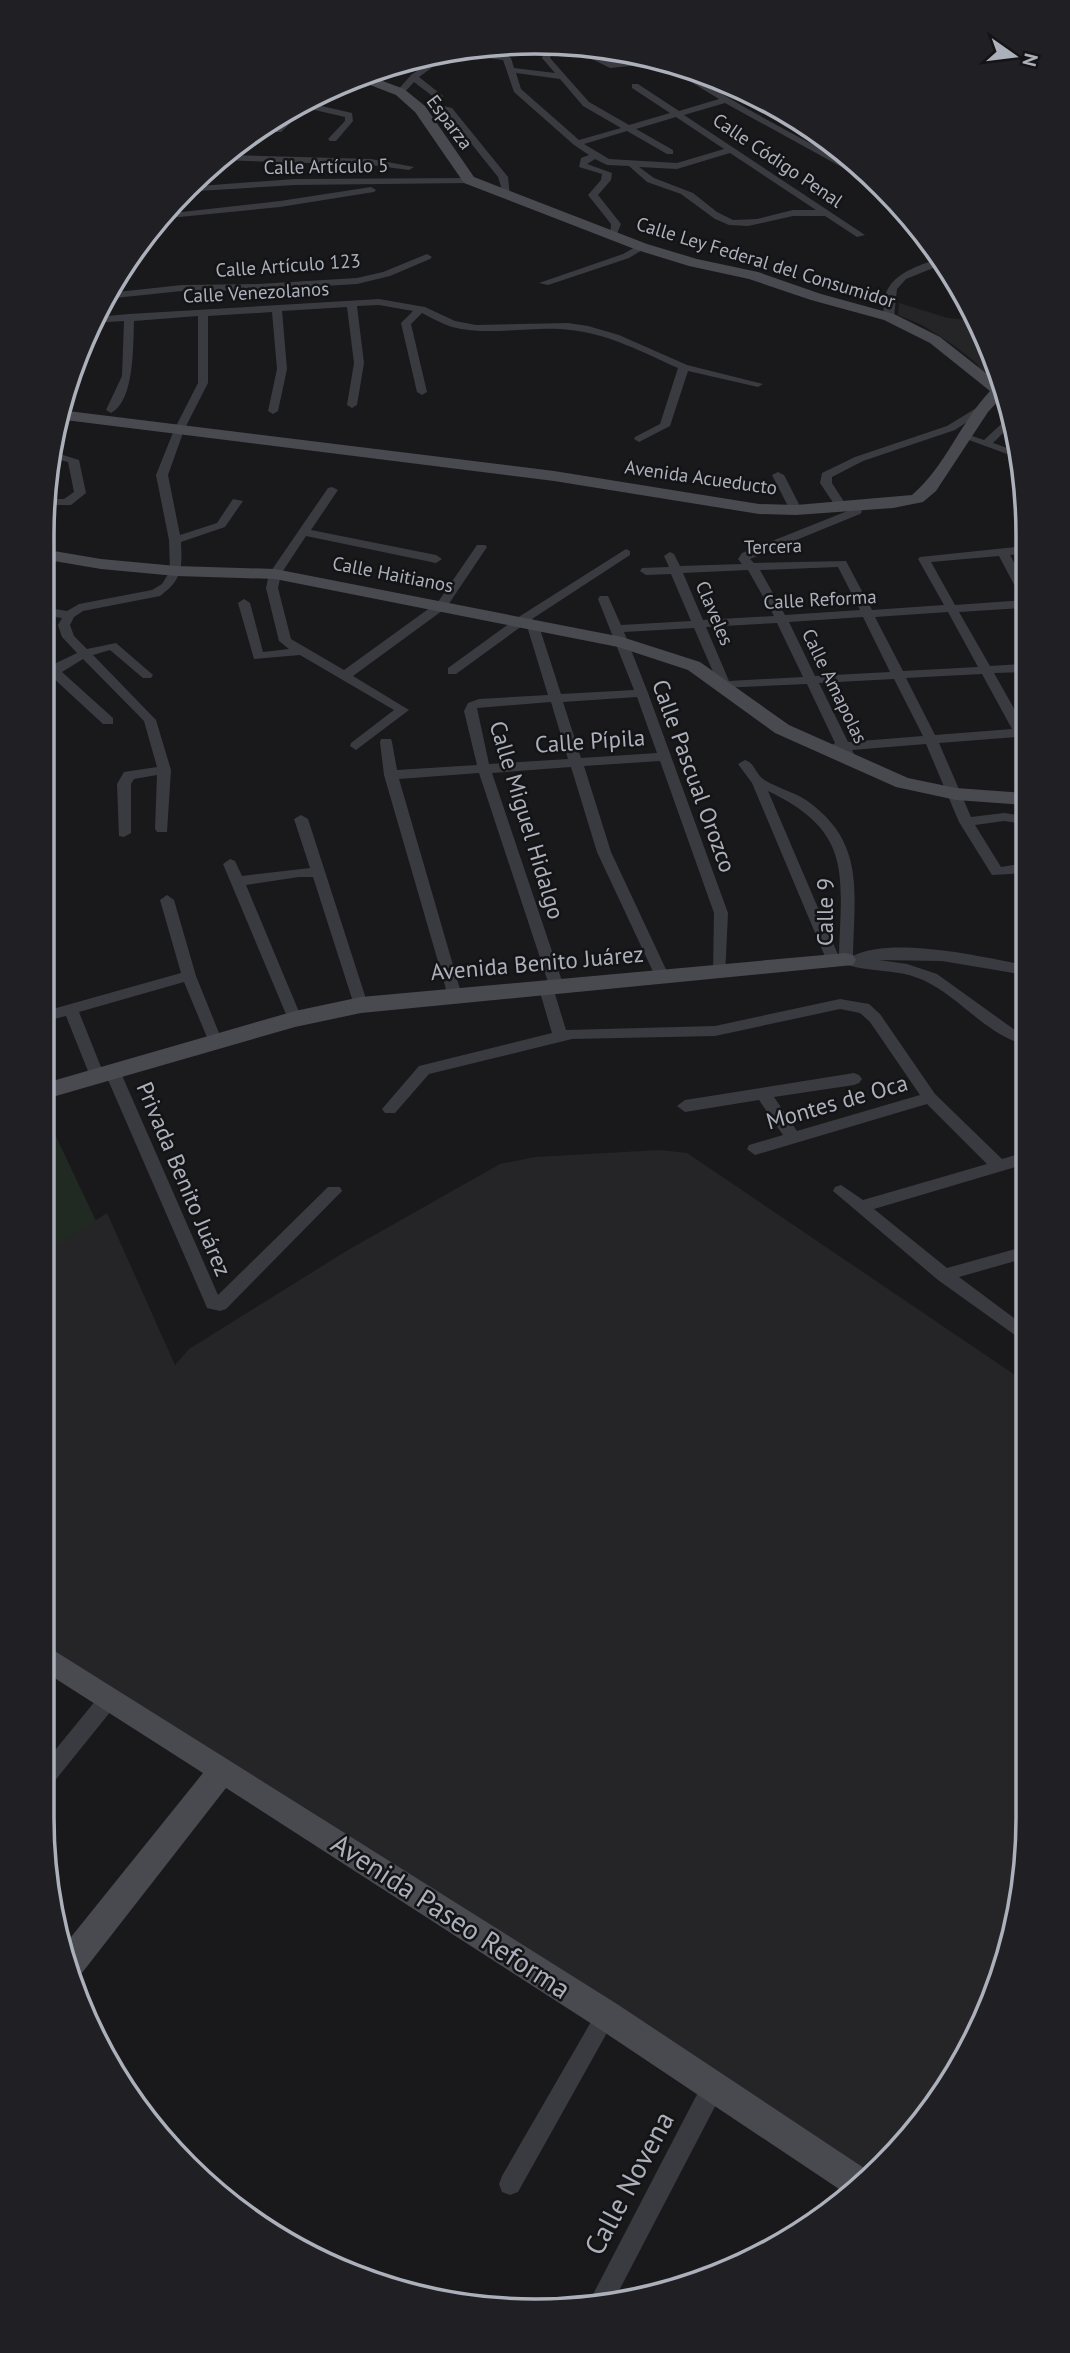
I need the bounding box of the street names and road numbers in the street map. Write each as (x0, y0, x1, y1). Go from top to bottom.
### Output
street label: Esparza (422, 90, 478, 154)
street label: Calle Código Penal (708, 108, 848, 213)
street label: Calle Artículo 5 (263, 153, 389, 179)
street label: Calle Ley Federal del Consumidor (634, 211, 899, 313)
street label: Calle Artículo 123 (215, 248, 361, 282)
street label: Calle Venezolanos (182, 276, 330, 308)
street label: Avenida Acueducto (623, 454, 779, 500)
street label: Tercera (744, 533, 802, 559)
street label: Calle Haitianos (331, 551, 455, 597)
street label: Claveles (691, 577, 739, 649)
street label: Calle Reforma (763, 584, 877, 614)
street label: Calle Amapolas (797, 625, 873, 747)
street label: Calle Pascual Orozco (646, 675, 743, 876)
street label: Calle Miguel Hidalgo (484, 717, 571, 923)
street label: Calle Pípila (534, 722, 646, 759)
street label: Calle 9 (810, 878, 839, 946)
street label: Avenida Benito Juárez (429, 939, 645, 986)
street label: Montes de Oca (763, 1067, 911, 1136)
street label: Privada Benito Juárez (130, 1077, 239, 1280)
street label: Avenida Paseo Reforma (325, 1824, 578, 2007)
street label: Calle Novena (575, 2105, 682, 2261)

